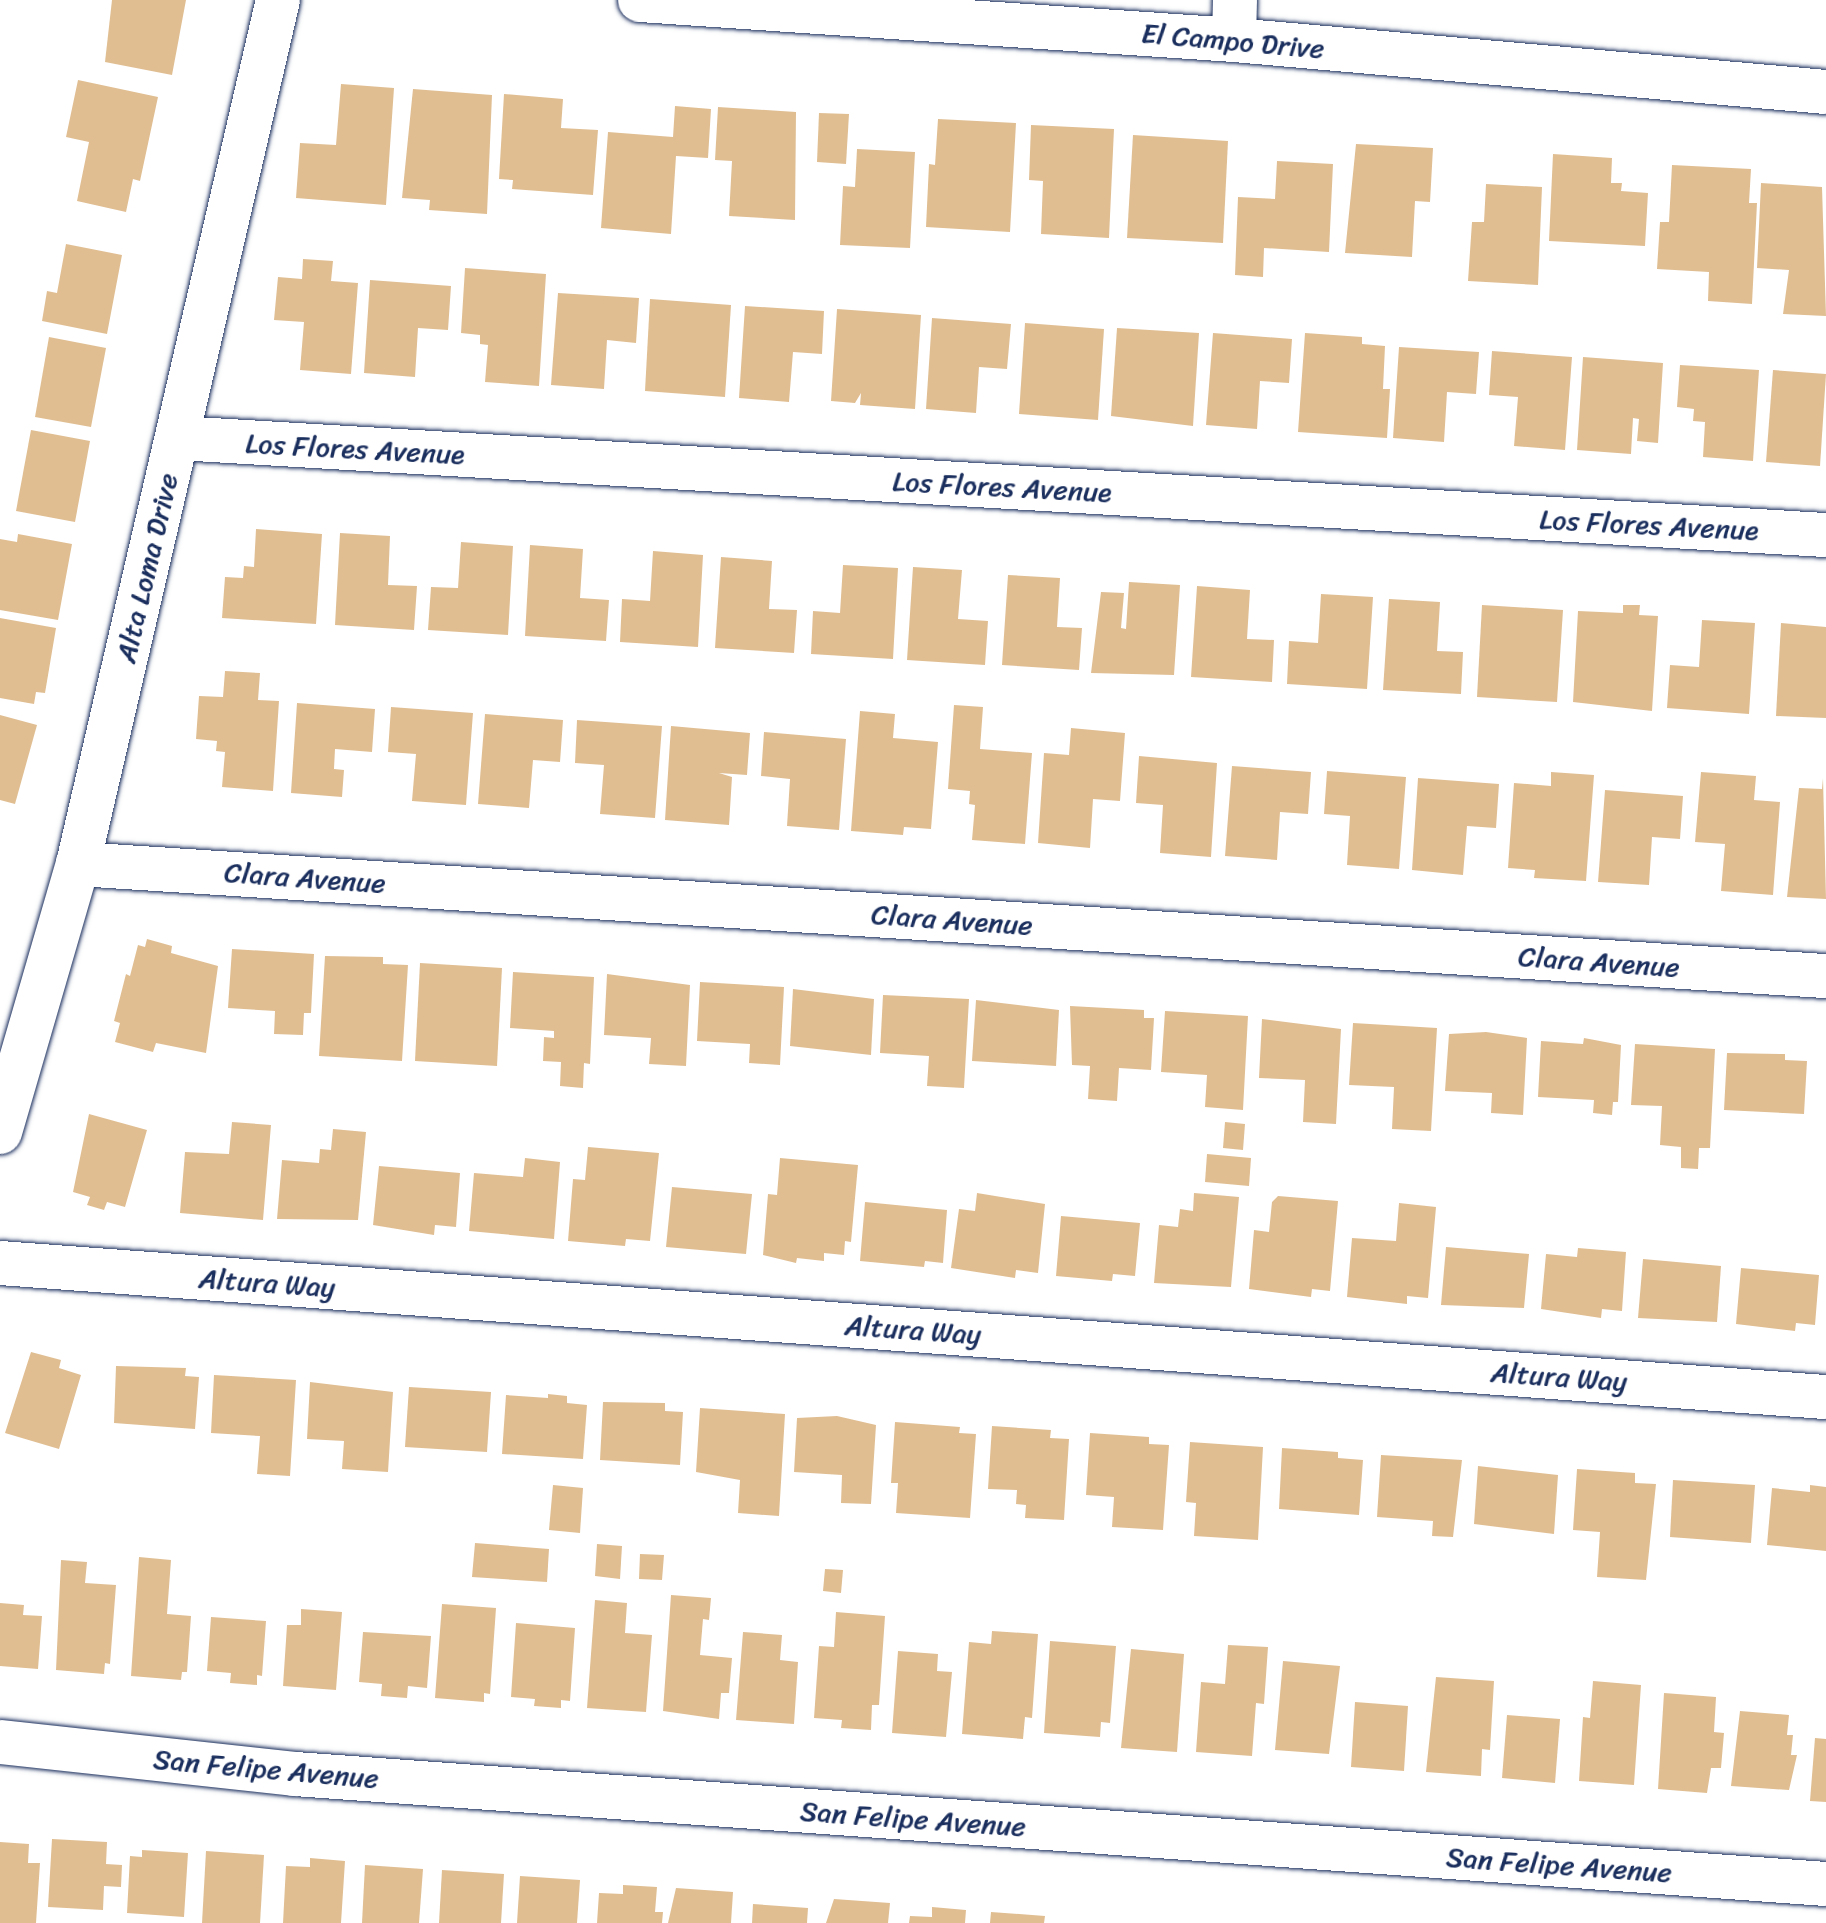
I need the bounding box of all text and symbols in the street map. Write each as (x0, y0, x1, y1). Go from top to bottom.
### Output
street label: El Campo Drive (1140, 16, 1326, 66)
street label: Los Flores Avenue (245, 426, 465, 472)
street label: Los Flores Avenue (892, 464, 1112, 510)
street label: Alta Loma Drive (109, 470, 185, 666)
street label: Los Flores Avenue (1539, 502, 1759, 548)
street label: Clara Avenue (223, 856, 387, 900)
street label: Clara Avenue (870, 898, 1034, 942)
street label: Clara Avenue (1517, 940, 1681, 984)
street label: Altura Way (198, 1261, 336, 1305)
street label: Altura Way (844, 1308, 982, 1352)
street label: Altura Way (1490, 1355, 1628, 1399)
street label: San Felipe Avenue (153, 1742, 379, 1796)
street label: San Felipe Avenue (800, 1794, 1026, 1844)
street label: San Felipe Avenue (1446, 1840, 1672, 1890)

